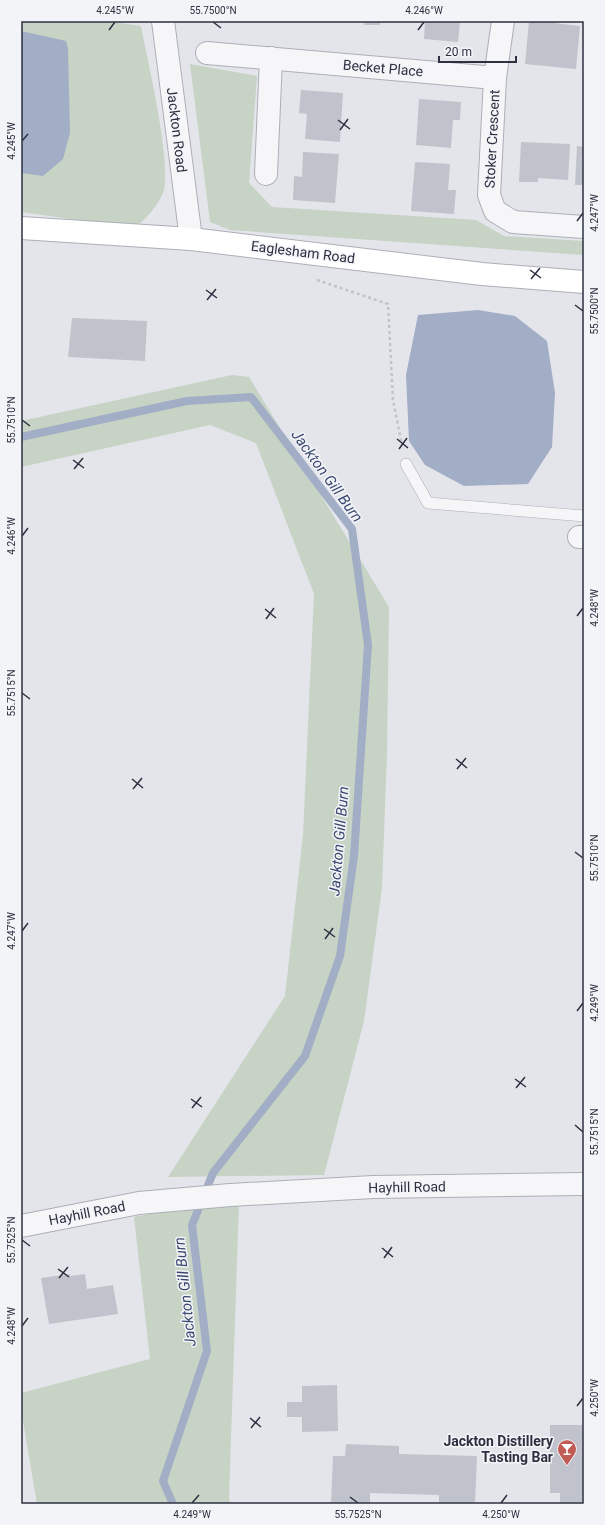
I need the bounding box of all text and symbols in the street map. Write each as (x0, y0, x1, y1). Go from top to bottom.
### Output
text: 4.245°W (96, 5, 134, 16)
text: 55.7500°N (189, 5, 237, 16)
text: 4.246°W (405, 5, 443, 16)
scale bar (439, 38, 516, 64)
text: 20 m (445, 45, 472, 59)
street label: Becket Place (342, 57, 424, 79)
street label: Jackton Road (164, 87, 190, 173)
street label: Stoker Crescent (481, 89, 503, 189)
text: 4.245°W (6, 122, 17, 160)
text: 4.247°W (589, 194, 600, 232)
street label: Eaglesham Road (250, 238, 356, 266)
text: 55.7500°N (589, 287, 600, 335)
text: 55.7510°N (6, 396, 17, 444)
water label: Jackton Gill Burn (287, 426, 367, 526)
text: 4.246°W (6, 517, 17, 555)
text: 4.248°W (589, 589, 600, 627)
text: 55.7515°N (6, 669, 17, 717)
water label: Jackton Gill Burn (325, 786, 353, 896)
text: 55.7510°N (589, 834, 600, 882)
text: 4.247°W (6, 912, 17, 950)
text: 4.249°W (589, 984, 600, 1022)
text: 55.7515°N (589, 1108, 600, 1156)
street label: Hayhill Road (368, 1178, 446, 1196)
street label: Hayhill Road (47, 1198, 127, 1228)
text: 55.7525°N (6, 1216, 17, 1264)
water label: Jackton Gill Burn (170, 1236, 200, 1348)
text: 4.248°W (6, 1307, 17, 1345)
text: 4.250°W (589, 1379, 600, 1417)
place label: Jackton Distillery Tasting Bar (443, 1433, 554, 1465)
bar icon: Jackton Distillery Tasting Bar (556, 1438, 578, 1466)
text: 4.249°W (173, 1509, 211, 1520)
text: 55.7525°N (334, 1509, 382, 1520)
text: 4.250°W (482, 1509, 520, 1520)

